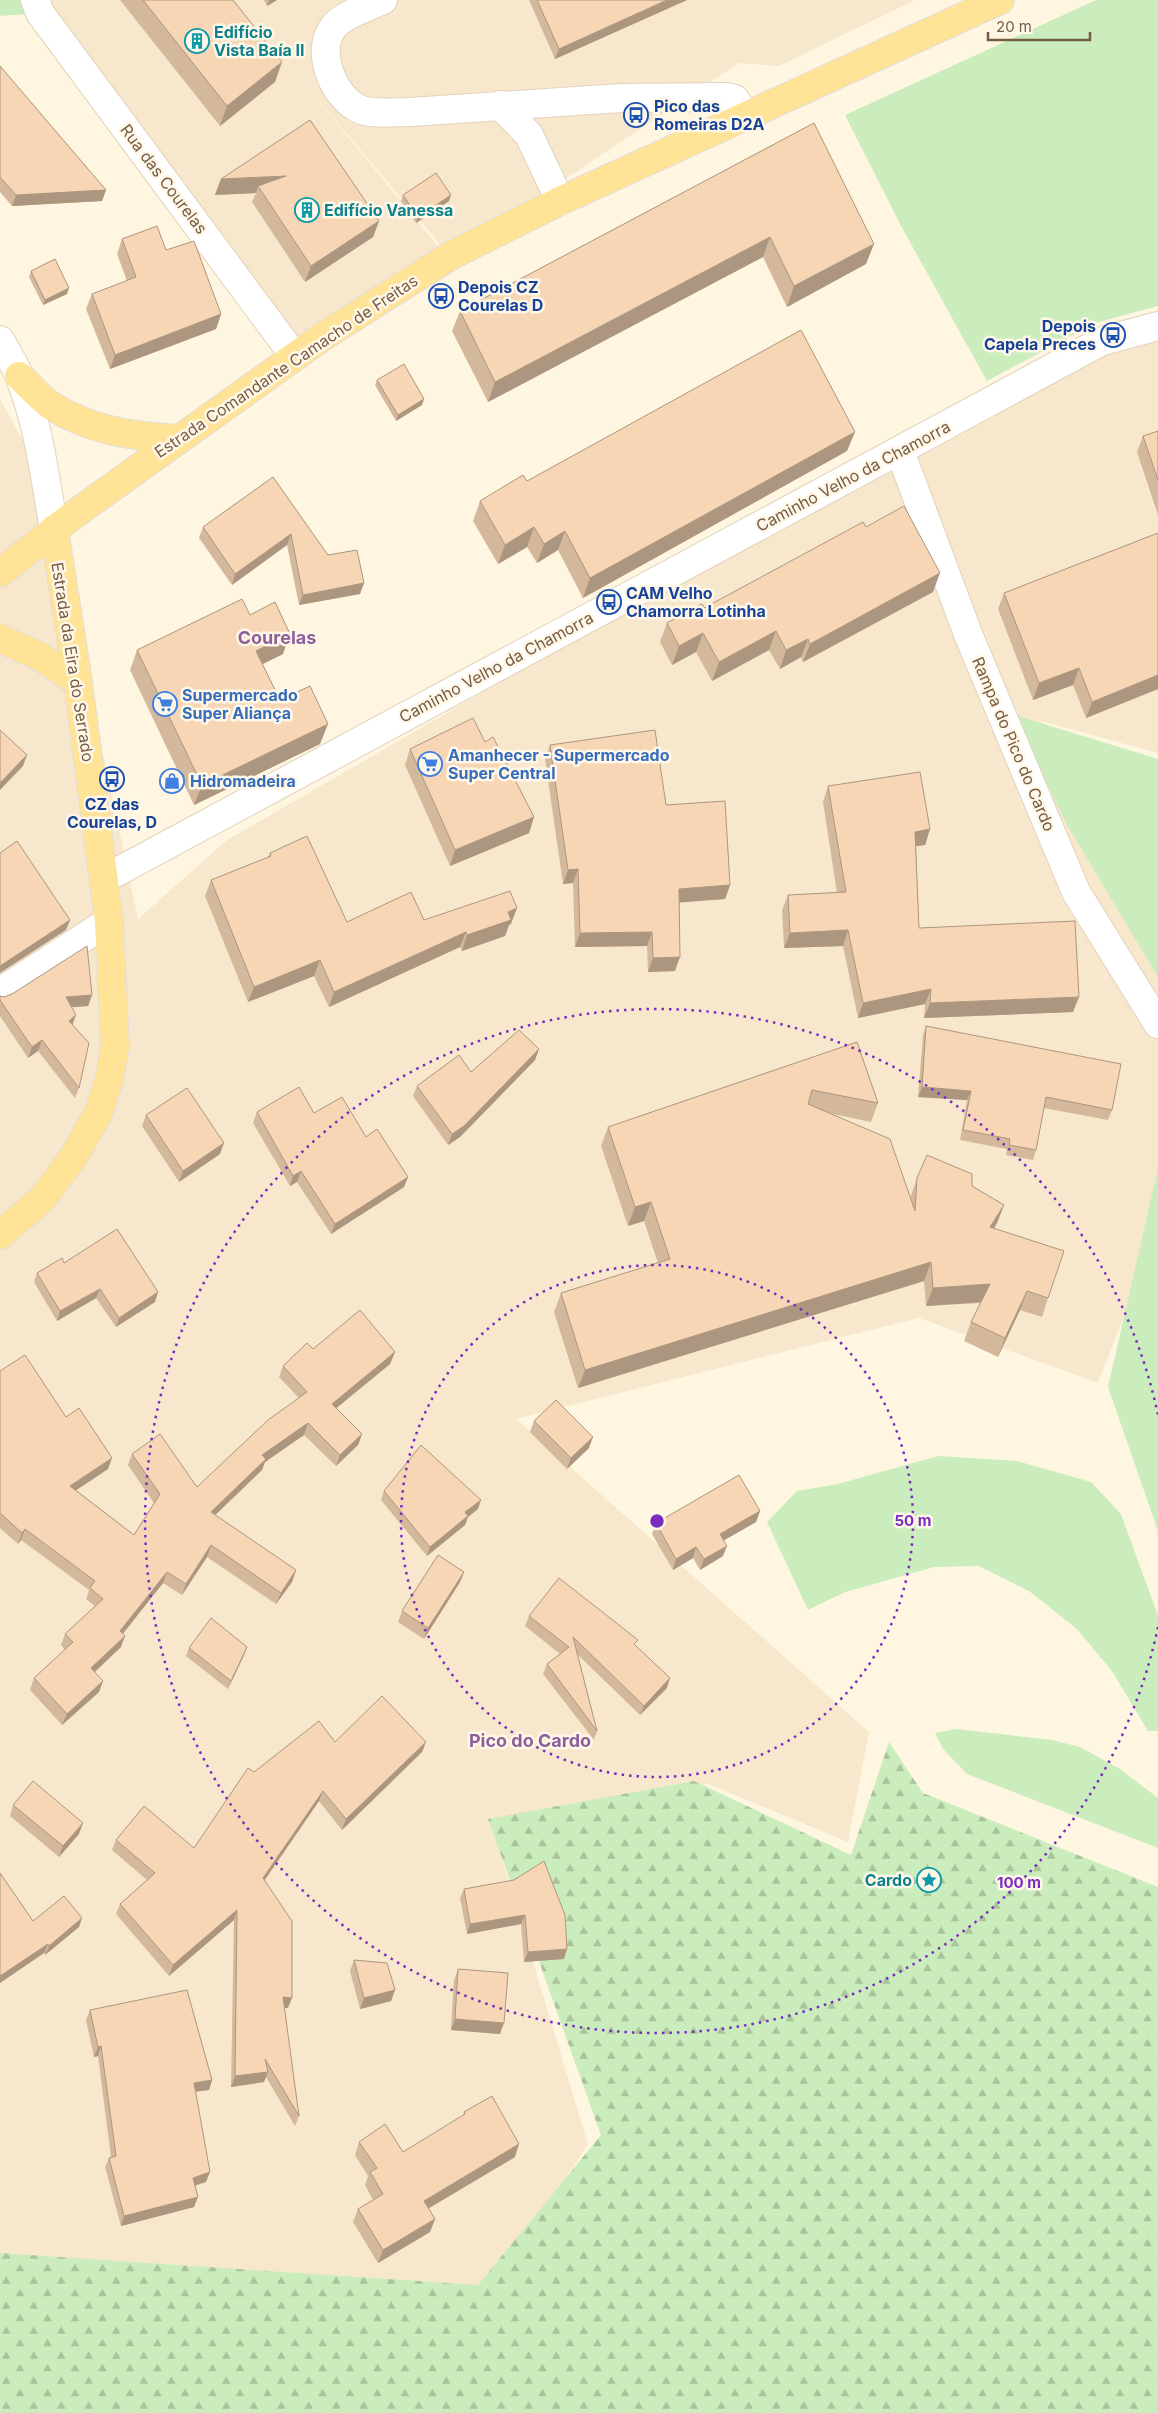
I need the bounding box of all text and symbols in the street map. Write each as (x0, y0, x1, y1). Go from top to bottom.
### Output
scale bar (988, 10, 1090, 42)
text: 20 m (996, 17, 1032, 36)
place label: Edifício Vista Baía II (214, 22, 305, 60)
building icon: Edifício Vista Baía II (184, 28, 210, 54)
place label: Pico das Romeiras D2A (654, 96, 765, 134)
bus stop icon: Pico das Romeiras D2A (623, 102, 649, 128)
street label: Rua das Courelas (116, 120, 212, 238)
building icon: Edifício Vanessa (294, 197, 320, 223)
place label: Edifício Vanessa (324, 200, 453, 220)
street label: Estrada Comandante Camacho de Freitas (151, 270, 421, 462)
place label: Depois CZ Courelas D (458, 277, 543, 315)
bus stop icon: Depois CZ Courelas D (428, 283, 454, 309)
place label: Depois Capela Preces (984, 316, 1096, 354)
bus stop icon: Depois Capela Preces (1100, 322, 1126, 348)
street label: Caminho Velho da Chamorra (753, 416, 953, 536)
street label: Estrada da Eira do Serrado (47, 561, 99, 763)
place label: CAM Velho Chamorra Lotinha (626, 583, 766, 621)
bus stop icon: CAM Velho Chamorra Lotinha (596, 589, 622, 615)
street label: Caminho Velho da Chamorra (396, 607, 596, 727)
district label: Courelas (238, 627, 316, 648)
street label: Rampa do Pico do Cardo (968, 654, 1060, 834)
place label: Supermercado Super Aliança (182, 685, 298, 723)
supermarket icon: Supermercado Super Aliança (152, 691, 178, 717)
place label: Amanhecer - Supermercado Super Central (448, 745, 670, 783)
supermarket icon: Amanhecer - Supermercado Super Central (417, 751, 443, 777)
bus stop icon: CZ das Courelas, D (99, 766, 125, 792)
shop icon: Hidromadeira (159, 768, 185, 794)
place label: Hidromadeira (190, 771, 296, 791)
place label: CZ das Courelas, D (67, 794, 157, 832)
text: 50 m (895, 1511, 931, 1530)
centre of rings (648, 1512, 666, 1530)
district label: Pico do Cardo (469, 1730, 591, 1751)
place icon: Cardo (916, 1867, 942, 1893)
place label: Cardo (865, 1870, 912, 1890)
text: 100 m (997, 1873, 1041, 1892)

